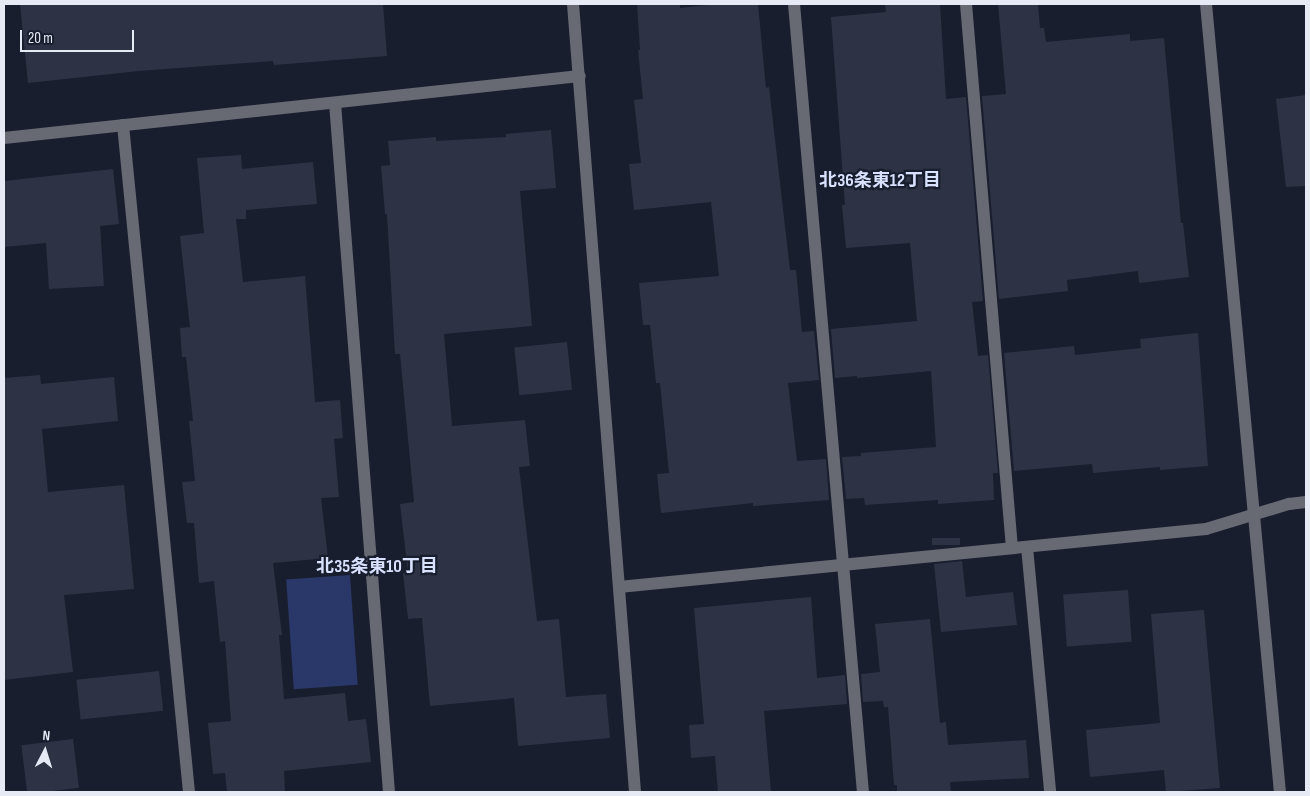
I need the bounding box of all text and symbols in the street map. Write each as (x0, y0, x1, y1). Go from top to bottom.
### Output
scale bar (22, 20, 136, 52)
text: 20 m (28, 29, 53, 48)
district label: 北36条東12丁目 (819, 170, 941, 192)
district label: 北35条東10丁目 (316, 556, 438, 578)
north arrow (20, 726, 70, 776)
text: N (42, 727, 51, 744)

